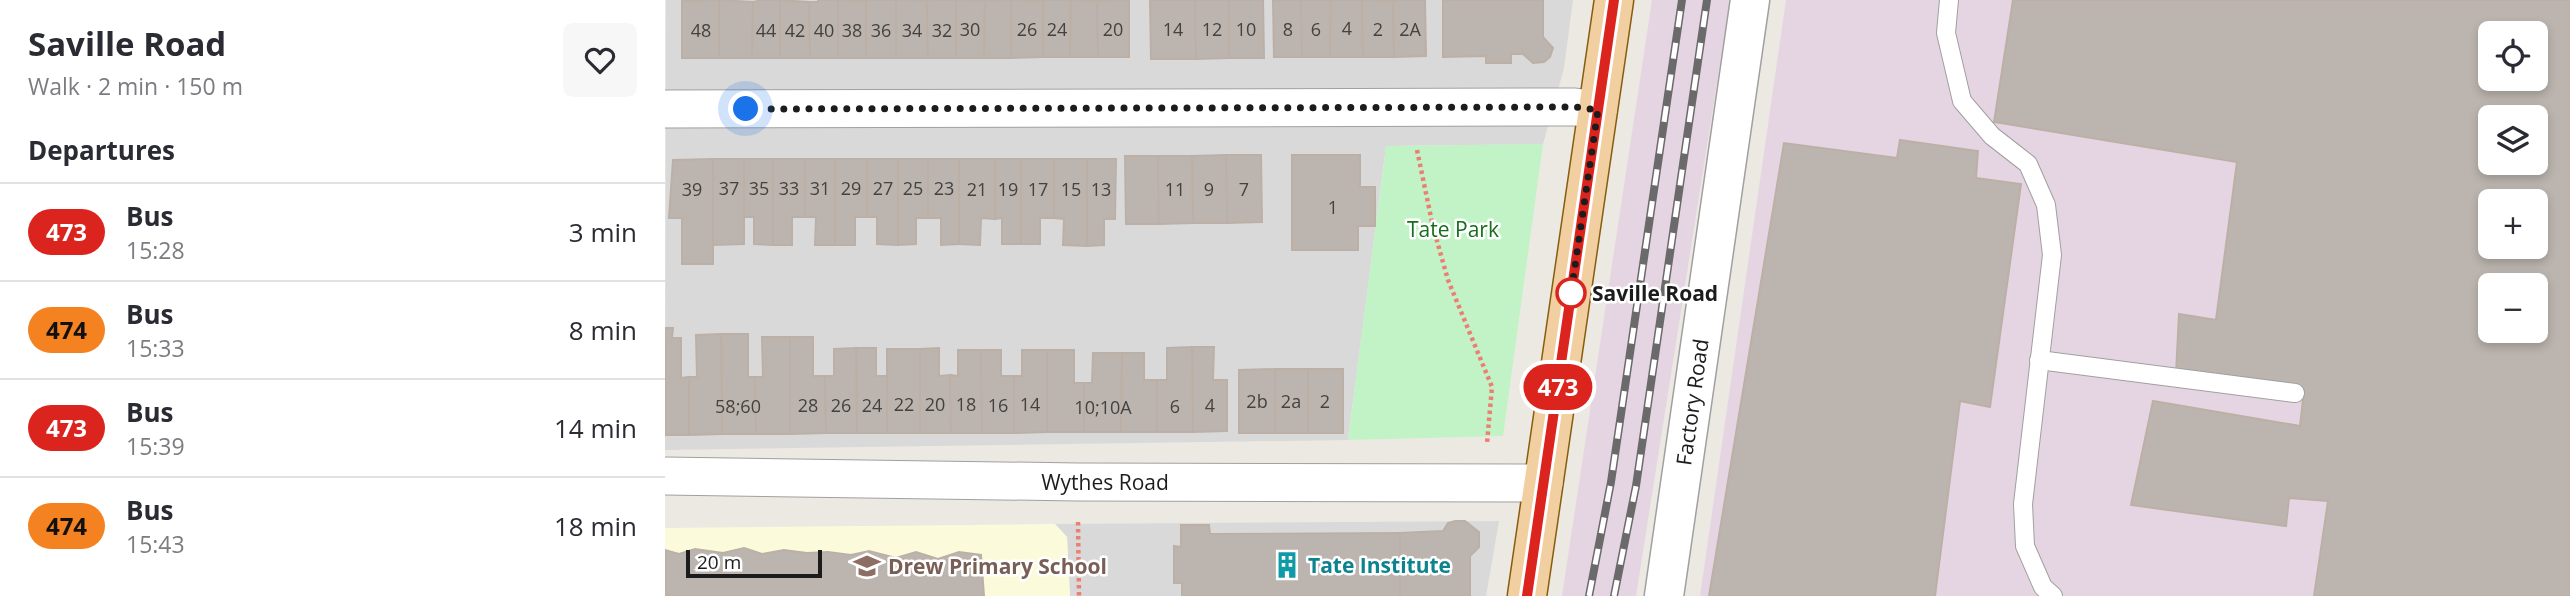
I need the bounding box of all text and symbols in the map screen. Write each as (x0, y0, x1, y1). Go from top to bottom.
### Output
house number: 4 (1342, 16, 1352, 40)
house number: 30 (960, 17, 980, 41)
house number: 26 (1017, 17, 1037, 41)
house number: 24 (1047, 17, 1067, 41)
house number: 20 (1103, 17, 1123, 41)
house number: 14 (1163, 17, 1183, 41)
house number: 12 (1202, 17, 1222, 41)
house number: 10 (1236, 17, 1256, 41)
house number: 8 (1283, 17, 1293, 41)
house number: 6 (1311, 17, 1321, 41)
house number: 2 (1373, 17, 1383, 41)
house number: 2A (1399, 17, 1421, 41)
house number: 48 (691, 18, 711, 42)
house number: 44 (756, 18, 776, 42)
house number: 42 (785, 18, 805, 42)
house number: 40 (814, 18, 834, 42)
house number: 38 (842, 18, 862, 42)
house number: 36 (871, 18, 891, 42)
house number: 34 (902, 18, 922, 42)
house number: 32 (932, 18, 952, 42)
text: Saville Road (28, 21, 226, 66)
map controls (2478, 21, 2548, 343)
button: locate (2478, 21, 2548, 91)
button: heart (563, 23, 637, 97)
text: Walk · 2 min · 150 m (28, 70, 243, 102)
your location (728, 91, 763, 126)
button: layers (2478, 105, 2548, 175)
text: Departures (28, 132, 175, 168)
house number: 37 (719, 176, 739, 200)
house number: 35 (749, 176, 769, 200)
house number: 33 (779, 176, 799, 200)
house number: 31 (810, 176, 830, 200)
house number: 29 (841, 176, 861, 200)
house number: 27 (873, 176, 893, 200)
house number: 25 (903, 176, 923, 200)
house number: 23 (934, 176, 954, 200)
house number: 39 (682, 177, 702, 201)
house number: 21 (967, 177, 987, 201)
house number: 19 (998, 177, 1018, 201)
house number: 17 (1028, 177, 1048, 201)
house number: 15 (1061, 177, 1081, 201)
house number: 13 (1091, 177, 1111, 201)
house number: 11 (1165, 177, 1185, 201)
house number: 9 (1204, 177, 1214, 201)
house number: 7 (1239, 177, 1249, 201)
button: + (2478, 189, 2548, 259)
house number: 1 (1328, 195, 1338, 219)
text: Bus (126, 198, 173, 234)
text: 3 min (569, 214, 637, 250)
text: 473 (46, 215, 87, 248)
park label: Tate Park (1407, 215, 1499, 243)
text: 15:28 (126, 234, 185, 266)
button: − (2478, 273, 2548, 343)
marker: Saville Road (1556, 278, 1586, 308)
place label: Saville Road (1592, 279, 1718, 307)
text: Bus (126, 296, 173, 332)
text: 8 min (569, 312, 637, 348)
text: 474 (46, 313, 87, 346)
text: 15:33 (126, 332, 185, 364)
street label: Factory Road (1669, 337, 1715, 467)
line badge: 473 (1518, 364, 1598, 410)
text: 473 (1537, 370, 1579, 403)
house number: 2b (1246, 389, 1268, 413)
house number: 2a (1281, 389, 1301, 413)
house number: 2 (1320, 389, 1330, 413)
house number: 22 (894, 392, 914, 416)
house number: 20 (925, 392, 945, 416)
house number: 18 (956, 392, 976, 416)
house number: 14 (1020, 392, 1040, 416)
house number: 28 (798, 393, 818, 417)
house number: 26 (831, 393, 851, 417)
house number: 24 (862, 393, 882, 417)
house number: 16 (988, 393, 1008, 417)
house number: 4 (1205, 393, 1215, 417)
text: Bus (126, 394, 173, 430)
house number: 58;60 (715, 394, 761, 418)
house number: 6 (1170, 394, 1180, 418)
house number: 10;10A (1074, 395, 1132, 419)
text: 14 min (554, 410, 637, 446)
text: 473 (46, 411, 87, 444)
text: 15:39 (126, 430, 185, 462)
street label: Wythes Road (1041, 468, 1169, 496)
text: Bus (126, 492, 173, 528)
text: 18 min (554, 508, 637, 544)
text: 474 (46, 509, 87, 542)
text: 15:43 (126, 528, 185, 560)
scale bar (686, 547, 823, 579)
text: 20 m (697, 549, 741, 575)
building icon: Tate Institute (1272, 550, 1302, 580)
school or university icon: Drew Primary School (852, 551, 882, 581)
place label: Tate Institute (1308, 551, 1451, 579)
place label: Drew Primary School (888, 552, 1107, 580)

